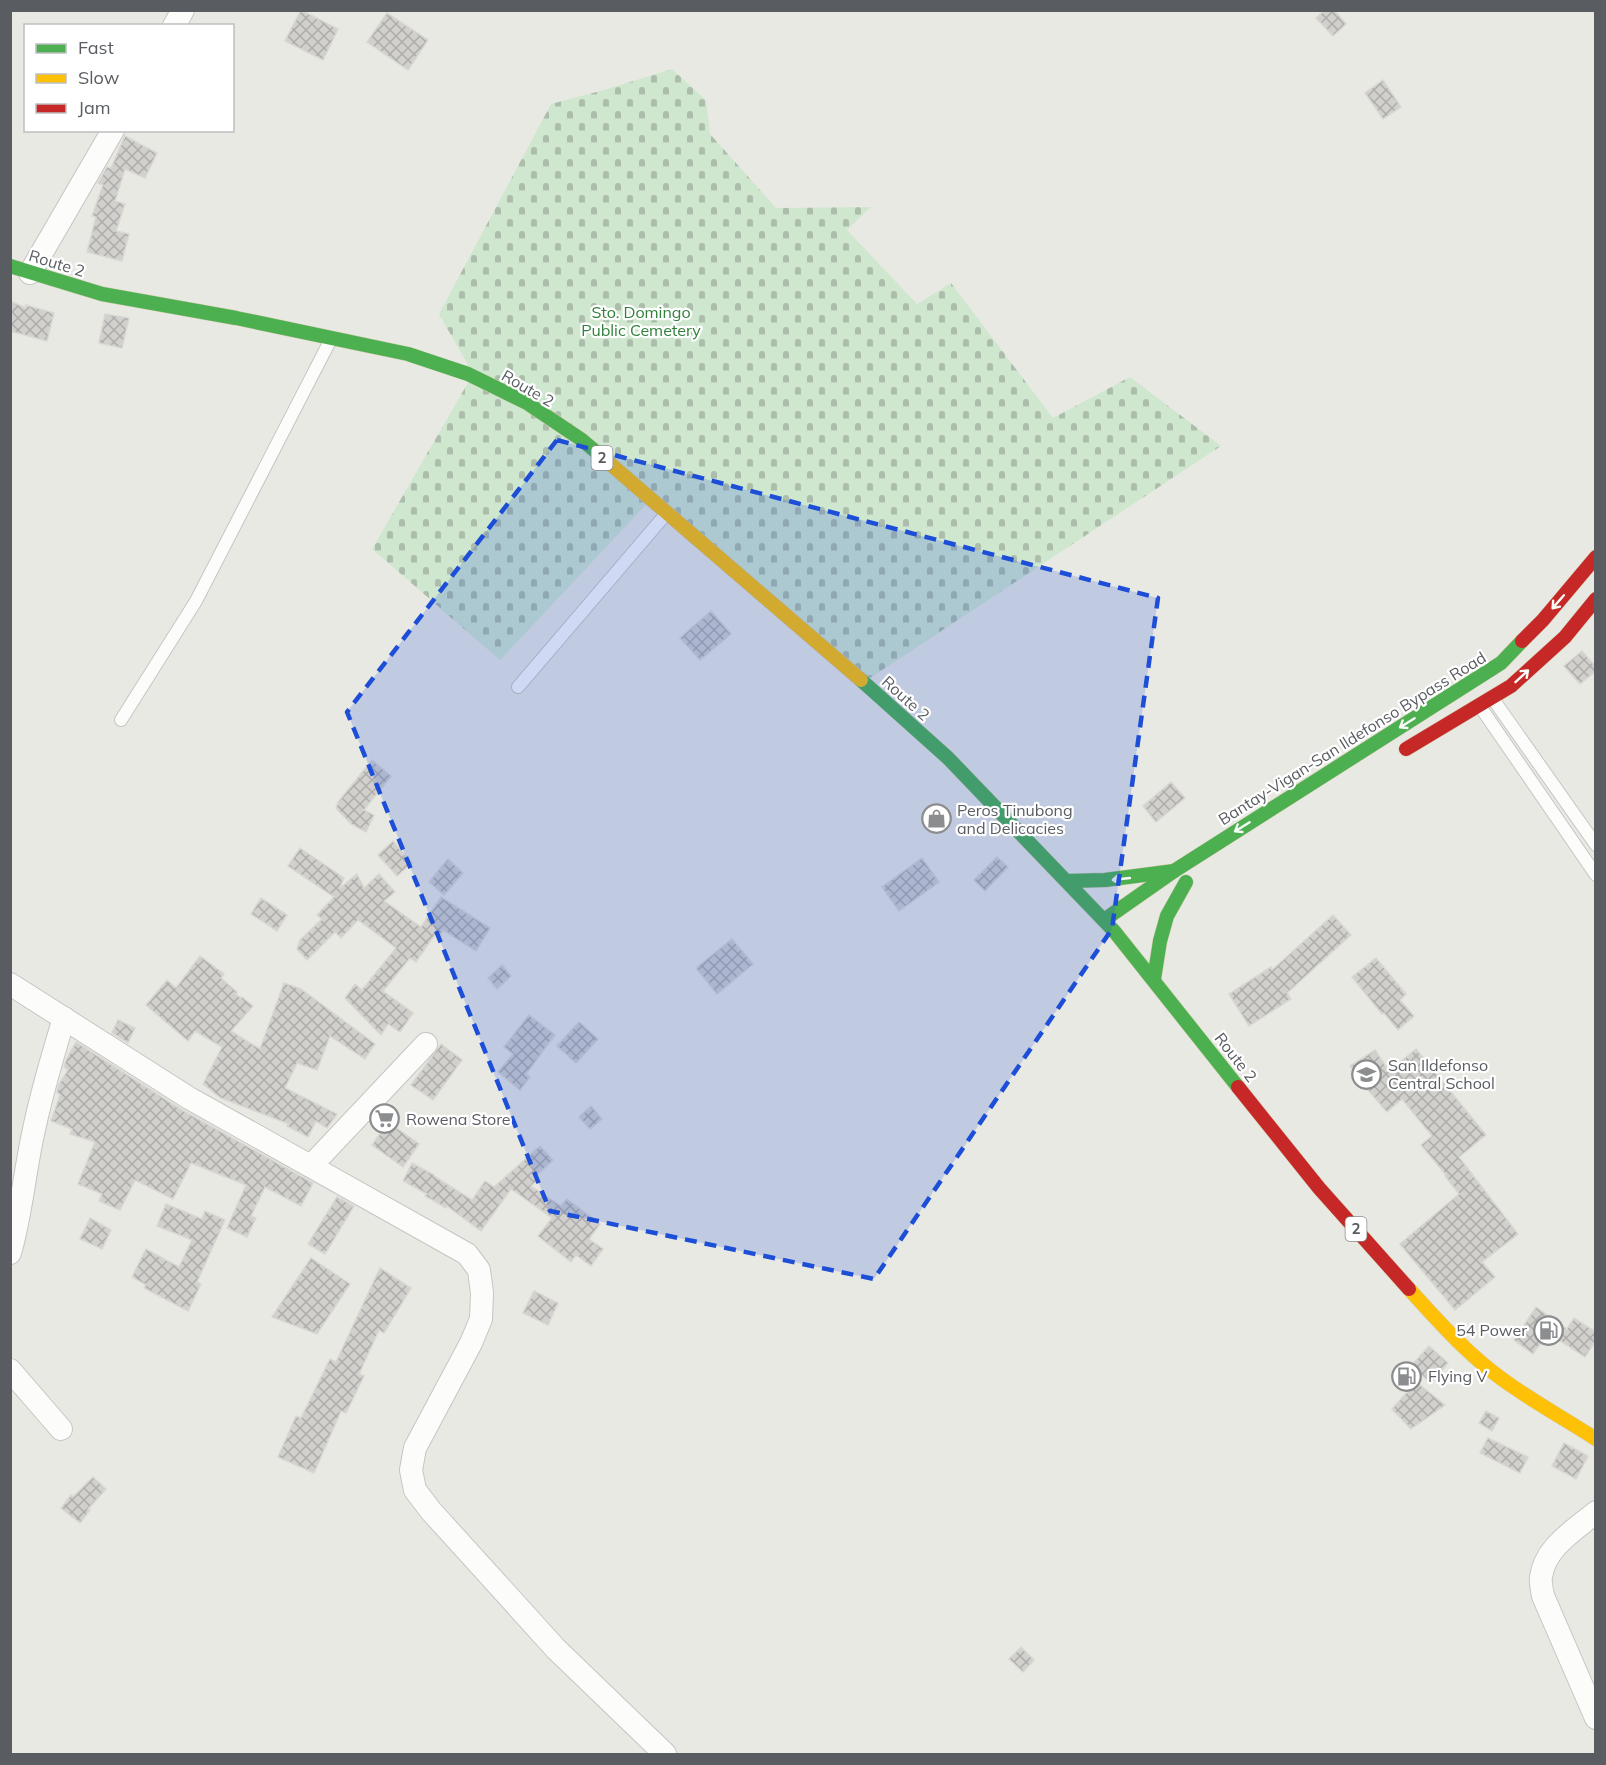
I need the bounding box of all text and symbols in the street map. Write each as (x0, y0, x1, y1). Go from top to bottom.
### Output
legend (24, 24, 234, 132)
text: Fast (78, 36, 114, 59)
text: Slow (78, 66, 120, 89)
text: Jam (78, 96, 111, 119)
street label: Route 2 (27, 245, 87, 281)
park label: Sto. Domingo Public Cemetery (581, 302, 701, 340)
street label: Route 2 (498, 365, 558, 411)
road number: 2 (592, 446, 612, 470)
one-way arrow (1551, 594, 1565, 609)
street label: Bantay-Vigan-San Ildefonso Bypass Road (1215, 647, 1489, 829)
one-way arrow (1514, 669, 1529, 683)
street label: Route 2 (878, 671, 934, 725)
one-way arrow (1399, 717, 1416, 729)
place label: Peros Tinubong and Delicacies (957, 800, 1073, 838)
shop icon: Peros Tinubong and Delicacies (920, 803, 952, 835)
one-way arrow (1234, 822, 1251, 834)
one-way arrow (1111, 874, 1131, 885)
street label: Route 2 (1210, 1028, 1262, 1086)
place label: San Ildefonso Central School (1388, 1055, 1495, 1093)
school or university icon: San Ildefonso Central School (1351, 1058, 1383, 1090)
supermarket icon: Rowena Store (369, 1103, 401, 1135)
place label: Rowena Store (406, 1109, 511, 1129)
road number: 2 (1346, 1217, 1366, 1241)
fuel station icon: 54 Power (1532, 1314, 1564, 1346)
place label: 54 Power (1456, 1320, 1527, 1340)
fuel station icon: Flying V (1391, 1360, 1423, 1392)
place label: Flying V (1428, 1366, 1488, 1386)

